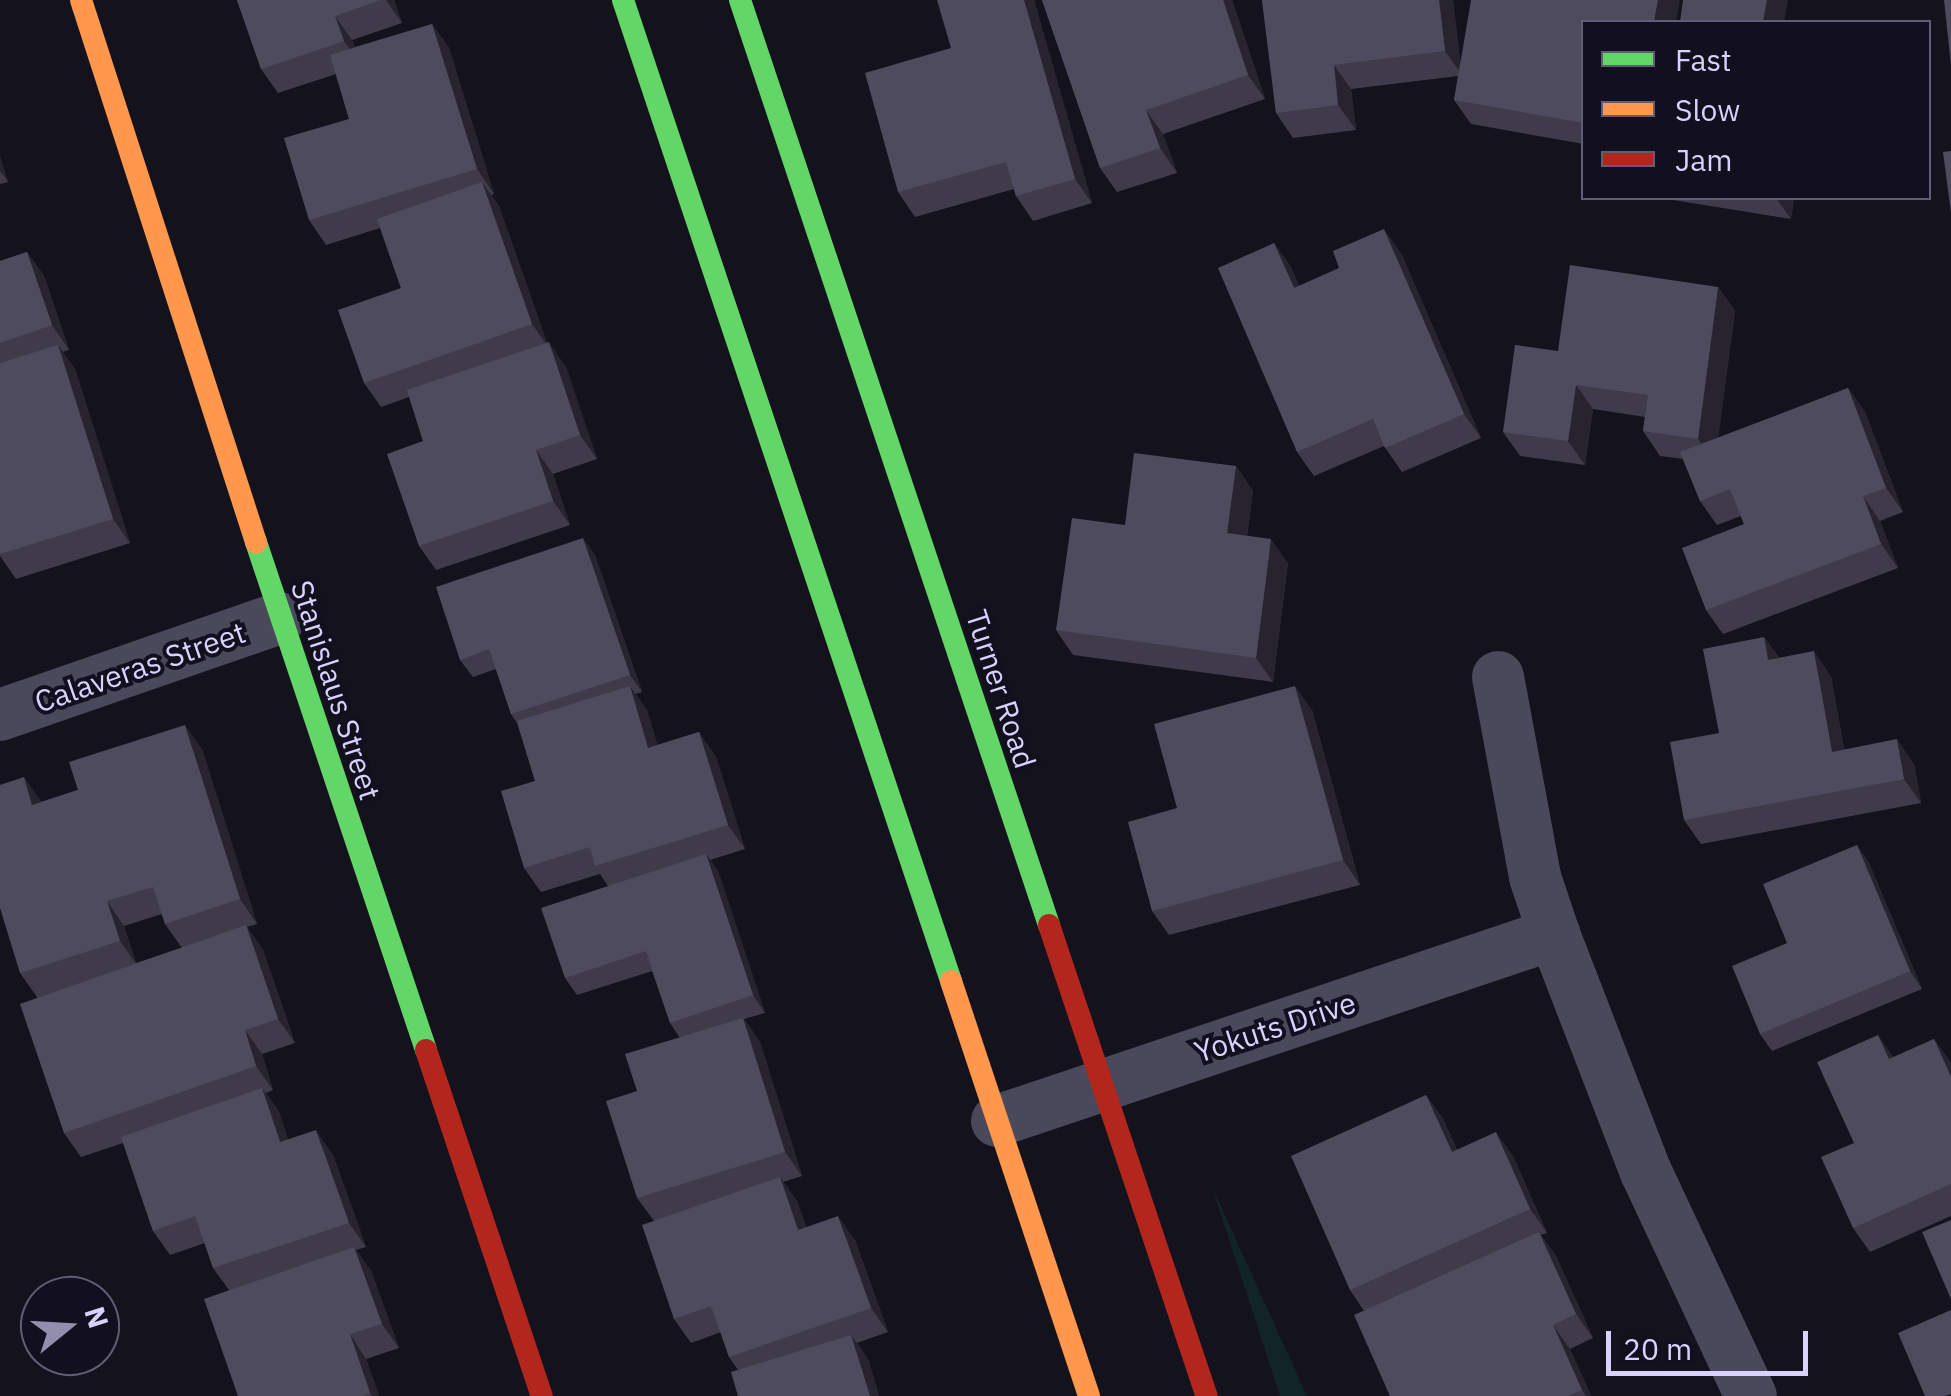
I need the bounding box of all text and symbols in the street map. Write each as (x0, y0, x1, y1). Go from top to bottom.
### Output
legend (1581, 20, 1931, 200)
text: Fast (1675, 40, 1732, 79)
text: Slow (1675, 90, 1740, 129)
text: Jam (1675, 140, 1733, 179)
street label: Stanislaus Street (284, 576, 388, 804)
street label: Turner Road (958, 605, 1044, 773)
street label: Calaveras Street (30, 614, 250, 720)
street label: Yokuts Drive (1190, 984, 1360, 1070)
north arrow (20, 1276, 120, 1376)
text: N (76, 1302, 118, 1333)
scale bar (1611, 1311, 1814, 1373)
text: 20 m (1623, 1329, 1692, 1368)

